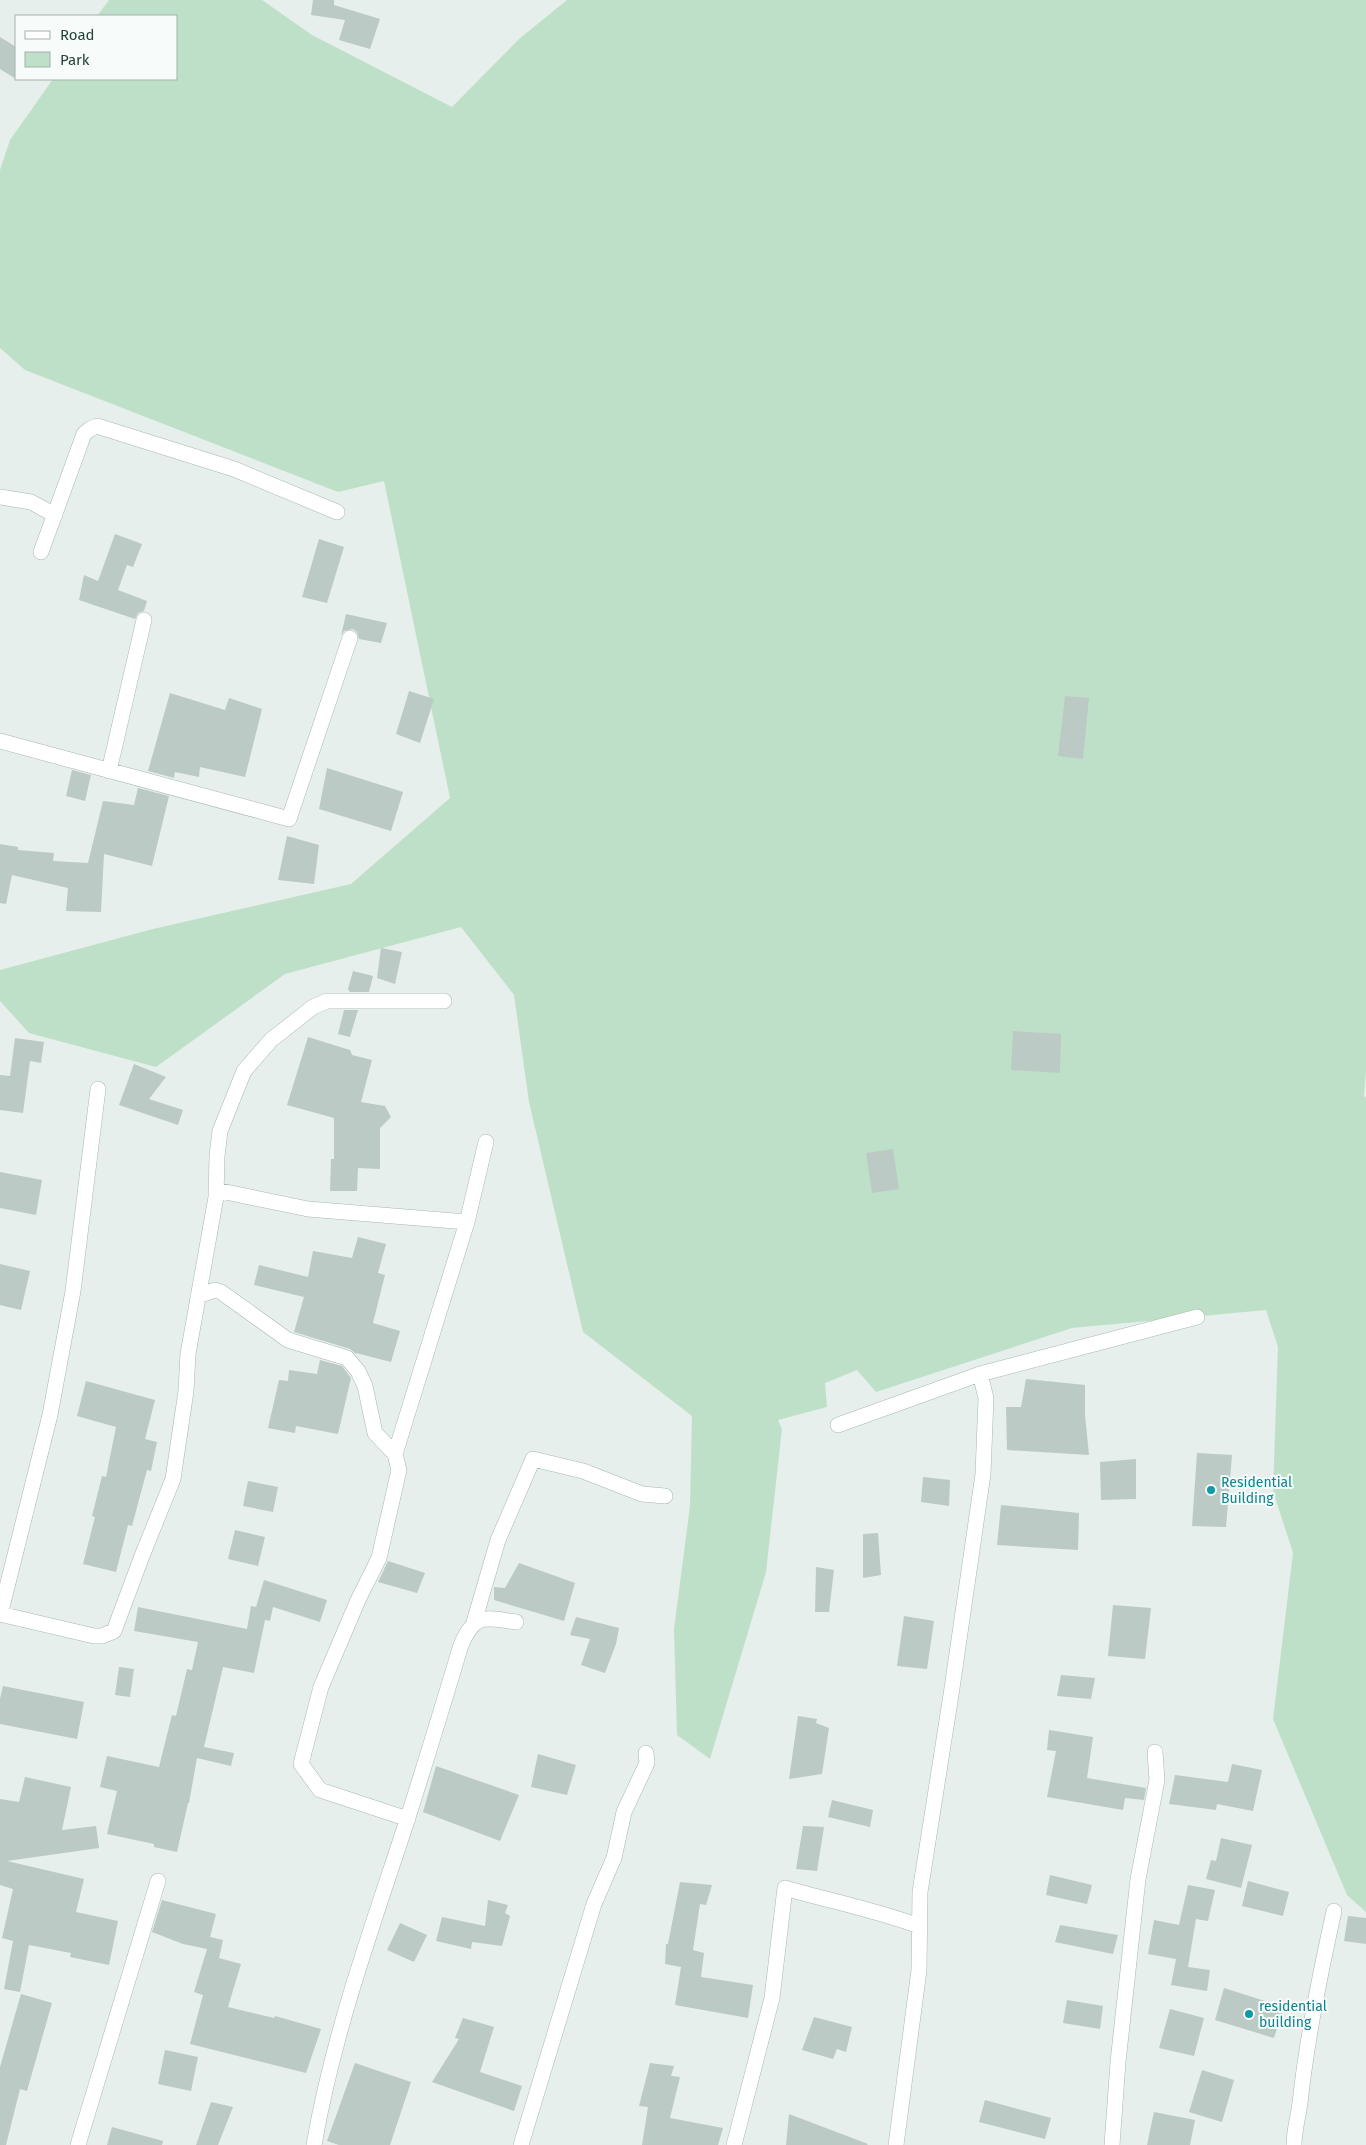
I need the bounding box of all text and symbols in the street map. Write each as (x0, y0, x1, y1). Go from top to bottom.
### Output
legend (15, 15, 178, 80)
text: Road (60, 26, 95, 44)
text: Park (60, 51, 90, 69)
place label: Residential Building (1221, 1474, 1292, 1507)
marker: Residential Building (1205, 1484, 1217, 1496)
place label: residential building (1259, 1998, 1327, 2031)
marker: residential building (1243, 2008, 1255, 2020)

